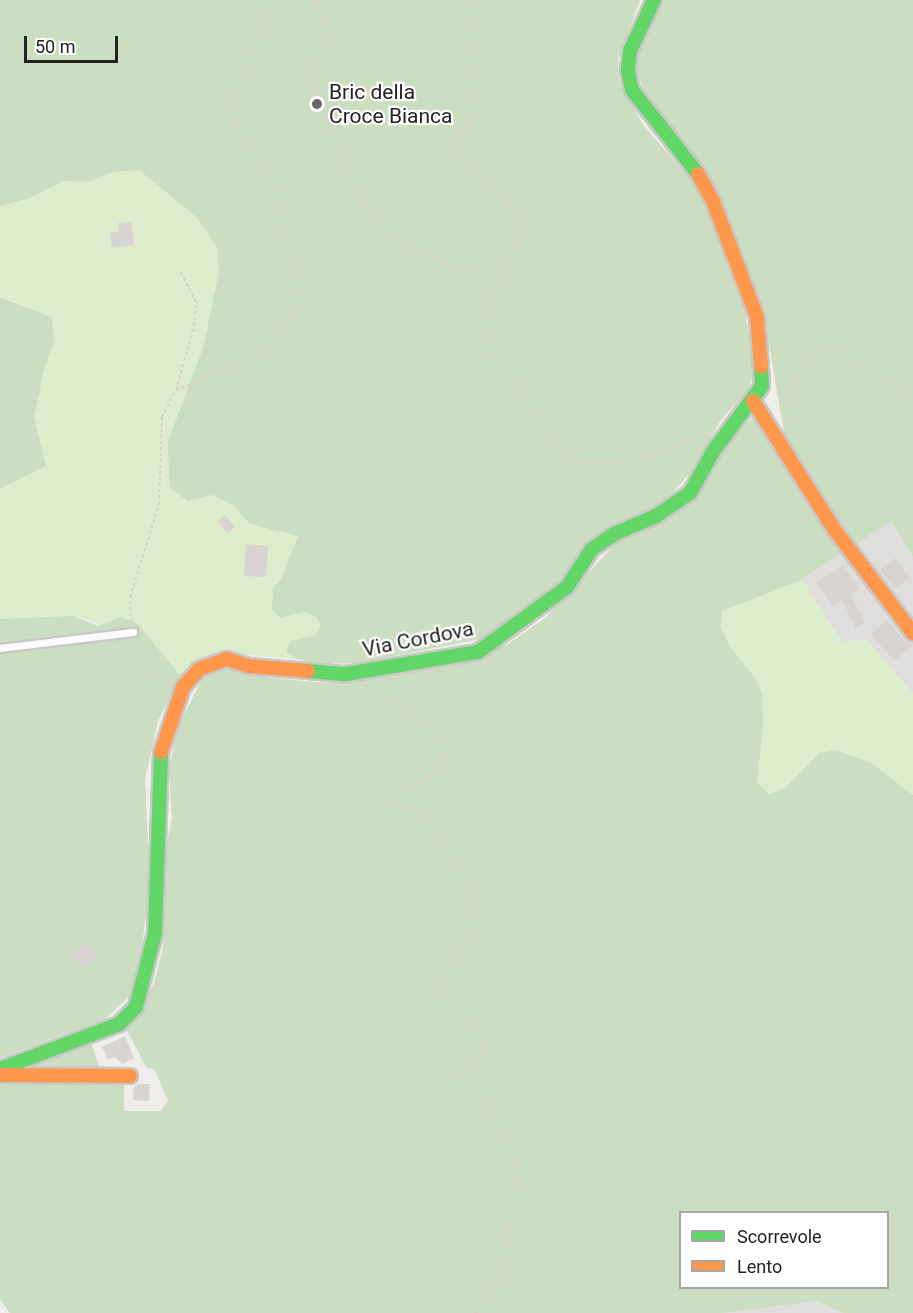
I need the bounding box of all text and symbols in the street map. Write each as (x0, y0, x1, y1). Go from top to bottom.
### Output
scale bar (27, 24, 122, 62)
text: 50 m (35, 36, 75, 57)
place label: Bric della Croce Bianca (329, 79, 453, 129)
marker: Bric della Croce Bianca (310, 97, 324, 111)
street label: Via Cordova (360, 616, 476, 662)
legend (679, 1211, 889, 1289)
text: Scorrevole (737, 1226, 822, 1247)
text: Lento (737, 1256, 782, 1277)

